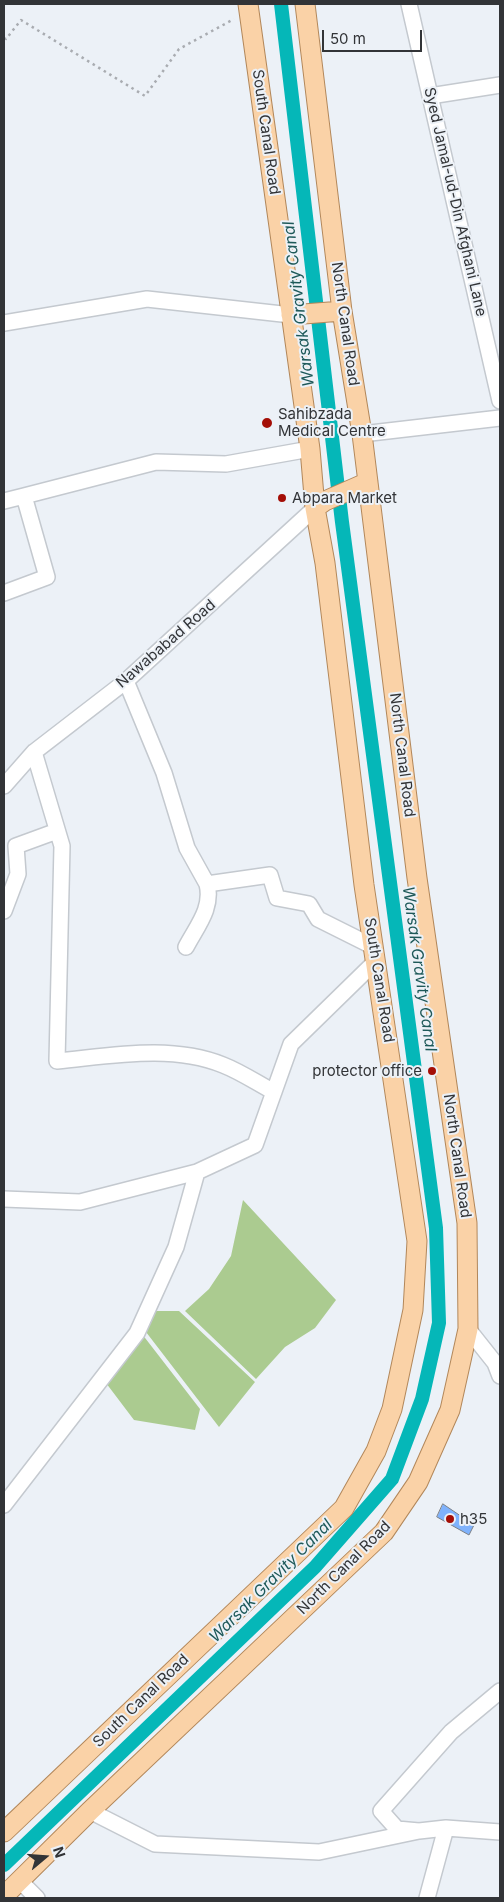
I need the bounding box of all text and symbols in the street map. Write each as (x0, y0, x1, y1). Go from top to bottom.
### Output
scale bar (324, 20, 424, 52)
text: 50 m (330, 29, 366, 48)
street label: South Canal Road (248, 68, 284, 196)
street label: Syed Jamal-ud-Din Afghani Lane (420, 86, 490, 318)
water label: Warsak Gravity Canal (279, 220, 319, 388)
street label: North Canal Road (327, 261, 363, 387)
place label: Sahibzada Medical Centre (278, 405, 386, 440)
marker: Sahibzada Medical Centre (260, 416, 274, 430)
place label: Abpara Market (292, 489, 397, 507)
marker: Abpara Market (276, 492, 288, 504)
street label: Nawababad Road (113, 596, 219, 692)
street label: North Canal Road (385, 692, 419, 818)
water label: Warsak Gravity Canal (398, 885, 440, 1053)
street label: South Canal Road (360, 916, 398, 1044)
place label: protector office (312, 1062, 422, 1080)
marker: protector office (426, 1065, 438, 1077)
street label: North Canal Road (439, 1093, 475, 1219)
place label: h35 (460, 1510, 487, 1528)
marker: h35 (444, 1513, 456, 1525)
water label: Warsak Gravity Canal (205, 1515, 337, 1647)
street label: North Canal Road (293, 1517, 395, 1619)
street label: South Canal Road (89, 1651, 193, 1751)
north arrow (20, 1832, 70, 1882)
text: N (50, 1845, 69, 1860)

